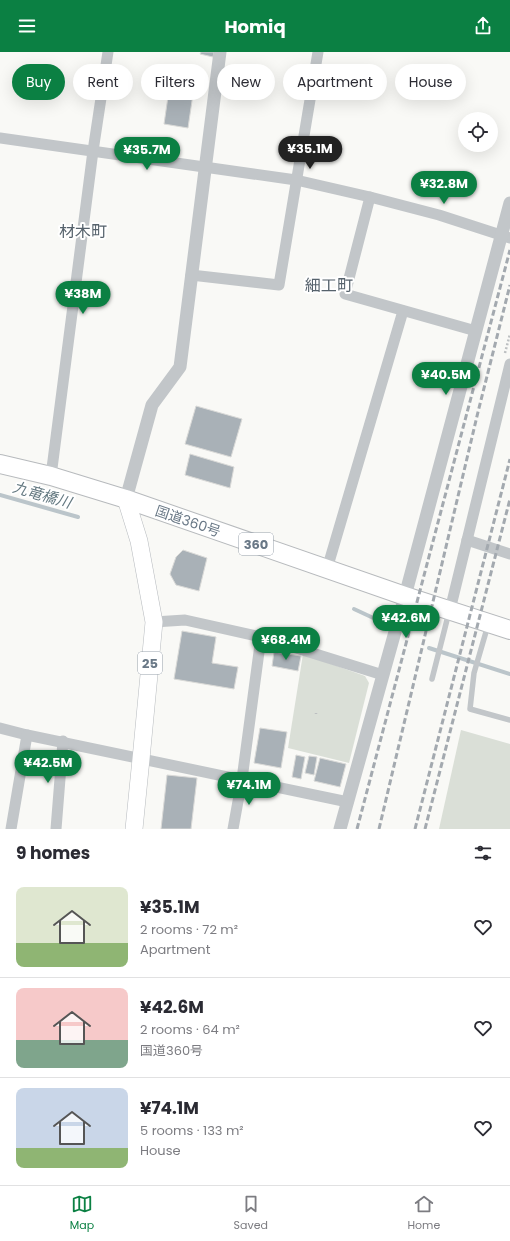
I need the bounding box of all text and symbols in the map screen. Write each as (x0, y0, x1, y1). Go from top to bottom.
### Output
text: Homiq (224, 14, 286, 39)
icon: menu (16, 15, 38, 37)
icon: share (472, 15, 494, 37)
chip: Buy (12, 64, 65, 100)
chip: Rent (73, 64, 133, 100)
chip: Filters (141, 64, 209, 100)
chip: New (217, 64, 275, 100)
chip: Apartment (283, 64, 387, 100)
chip: House (395, 64, 466, 100)
map controls (458, 112, 498, 152)
button: locate (458, 112, 498, 152)
pin: ¥35.1M (277, 136, 343, 170)
pin: ¥35.7M (114, 137, 180, 171)
text: ¥35.1M (287, 139, 333, 158)
text: ¥35.7M (123, 140, 171, 159)
pin: ¥32.8M (411, 171, 477, 205)
text: ¥32.8M (420, 174, 468, 193)
district label: 材木町 (59, 220, 107, 243)
district label: 細工町 (305, 274, 353, 297)
pin: ¥38M (59, 281, 107, 315)
text: ¥38M (65, 284, 101, 303)
pin: ¥40.5M (413, 362, 479, 396)
text: ¥40.5M (421, 365, 471, 384)
water label: 九竜橋川 (10, 476, 76, 513)
street label: 国道360号 (153, 500, 223, 542)
road number: 360 (239, 533, 273, 555)
pin: ¥42.6M (373, 605, 439, 639)
text: ¥42.6M (382, 608, 430, 627)
pin: ¥68.4M (253, 627, 319, 661)
text: ¥68.4M (261, 630, 311, 649)
road number: 25 (138, 652, 162, 674)
pin: ¥42.5M (15, 750, 81, 784)
text: ¥42.5M (24, 753, 73, 772)
pin: ¥74.1M (216, 772, 282, 806)
text: ¥74.1M (227, 775, 271, 794)
text: 9 homes (16, 841, 90, 865)
icon: filters (472, 842, 494, 864)
text: ¥35.1M (140, 895, 200, 919)
icon: home (48, 903, 96, 951)
icon: heart (472, 916, 494, 938)
text: 2 rooms · 72 m² (140, 920, 238, 939)
text: Apartment (140, 940, 210, 959)
text: ¥42.6M (140, 995, 204, 1019)
icon: home (48, 1004, 96, 1052)
icon: heart (472, 1017, 494, 1039)
text: 2 rooms · 64 m² (140, 1020, 240, 1039)
text: 国道360号 (140, 1041, 203, 1060)
text: ¥74.1M (140, 1096, 199, 1120)
icon: home (48, 1104, 96, 1152)
icon: heart (472, 1117, 494, 1139)
text: 5 rooms · 133 m² (140, 1121, 244, 1140)
text: House (140, 1141, 180, 1160)
tab: Map (70, 1193, 94, 1234)
tab: Saved (234, 1193, 268, 1234)
tab: Home (407, 1193, 440, 1234)

